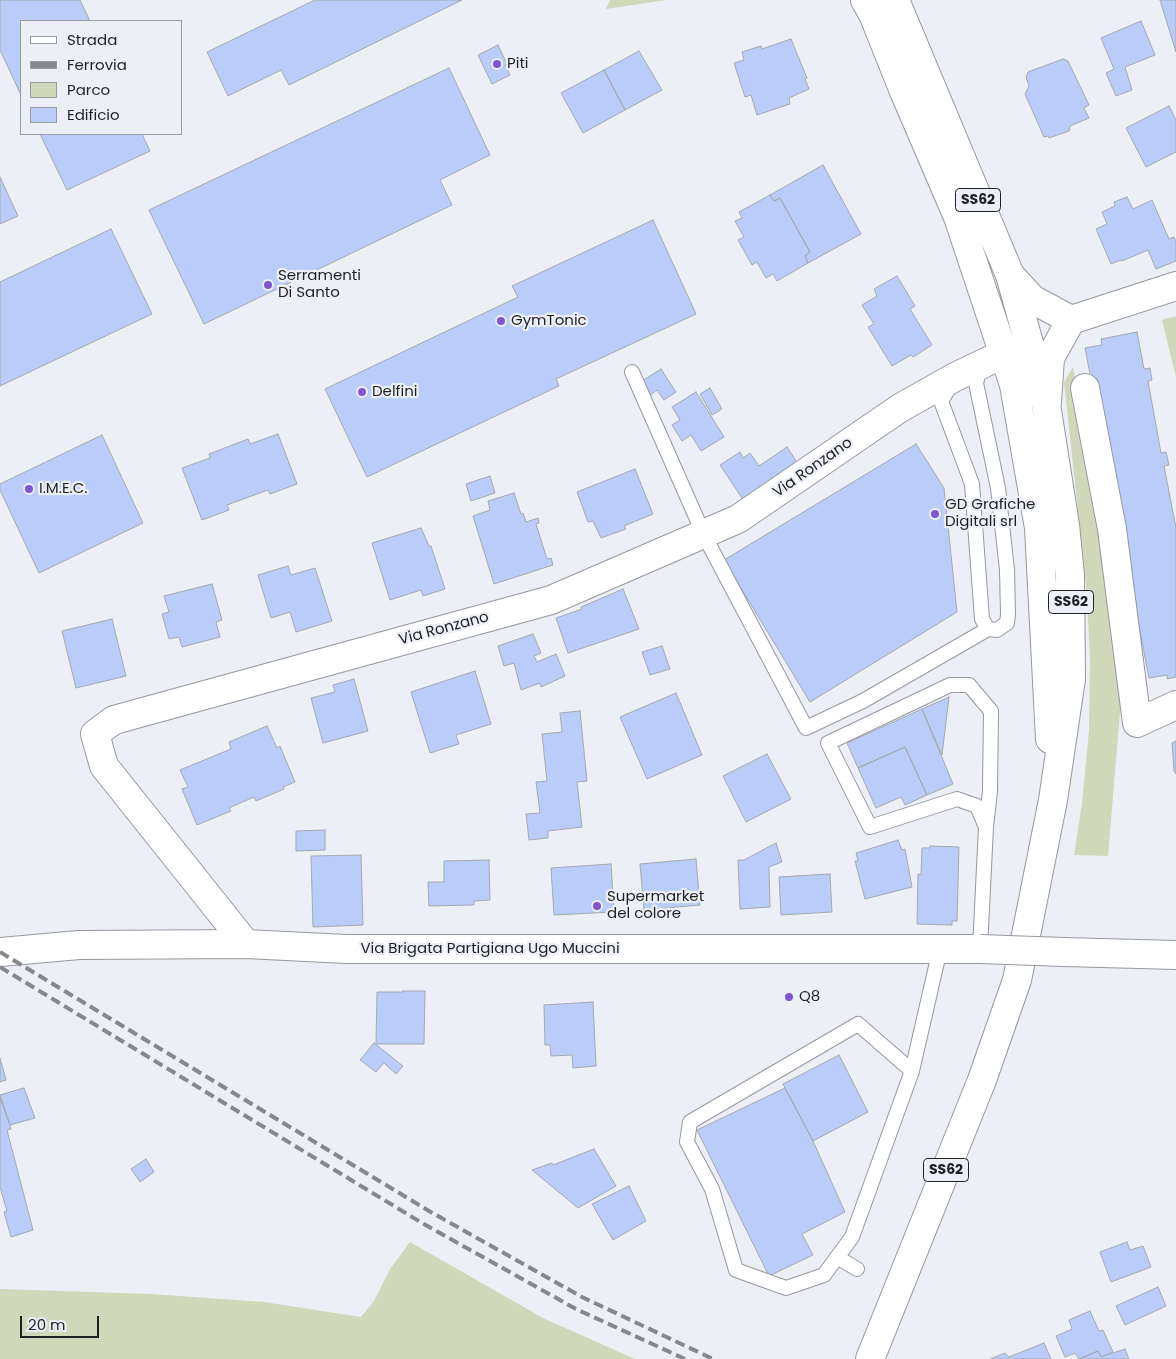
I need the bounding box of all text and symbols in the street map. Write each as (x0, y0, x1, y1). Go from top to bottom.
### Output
legend (20, 20, 182, 135)
text: Strada (67, 29, 117, 50)
text: Ferrovia (67, 54, 127, 75)
place label: Piti (507, 55, 529, 73)
marker: Piti (491, 58, 503, 70)
text: Parco (67, 79, 110, 100)
text: Edificio (67, 104, 120, 125)
road number: SS62 (956, 188, 1000, 212)
place label: Serramenti Di Santo (278, 267, 361, 302)
marker: Serramenti Di Santo (262, 279, 274, 291)
place label: GymTonic (511, 312, 587, 330)
marker: GymTonic (495, 315, 507, 327)
place label: Delfini (372, 383, 418, 401)
marker: Delfini (356, 386, 368, 398)
street label: Via Ronzano (770, 434, 856, 502)
place label: I.M.E.C. (39, 480, 87, 498)
marker: I.M.E.C. (23, 483, 35, 495)
place label: GD Grafiche Digitali srl (945, 496, 1035, 531)
marker: GD Grafiche Digitali srl (929, 508, 941, 520)
road number: SS62 (1048, 590, 1094, 614)
street label: Via Ronzano (397, 608, 491, 650)
place label: Supermarket del colore (607, 888, 704, 923)
marker: Supermarket del colore (591, 900, 603, 912)
street label: Via Brigata Partigiana Ugo Muccini (360, 940, 620, 958)
place label: Q8 (799, 988, 820, 1006)
marker: Q8 (783, 991, 795, 1003)
road number: SS62 (924, 1158, 968, 1182)
scale bar (22, 1306, 101, 1338)
text: 20 m (28, 1314, 66, 1335)

